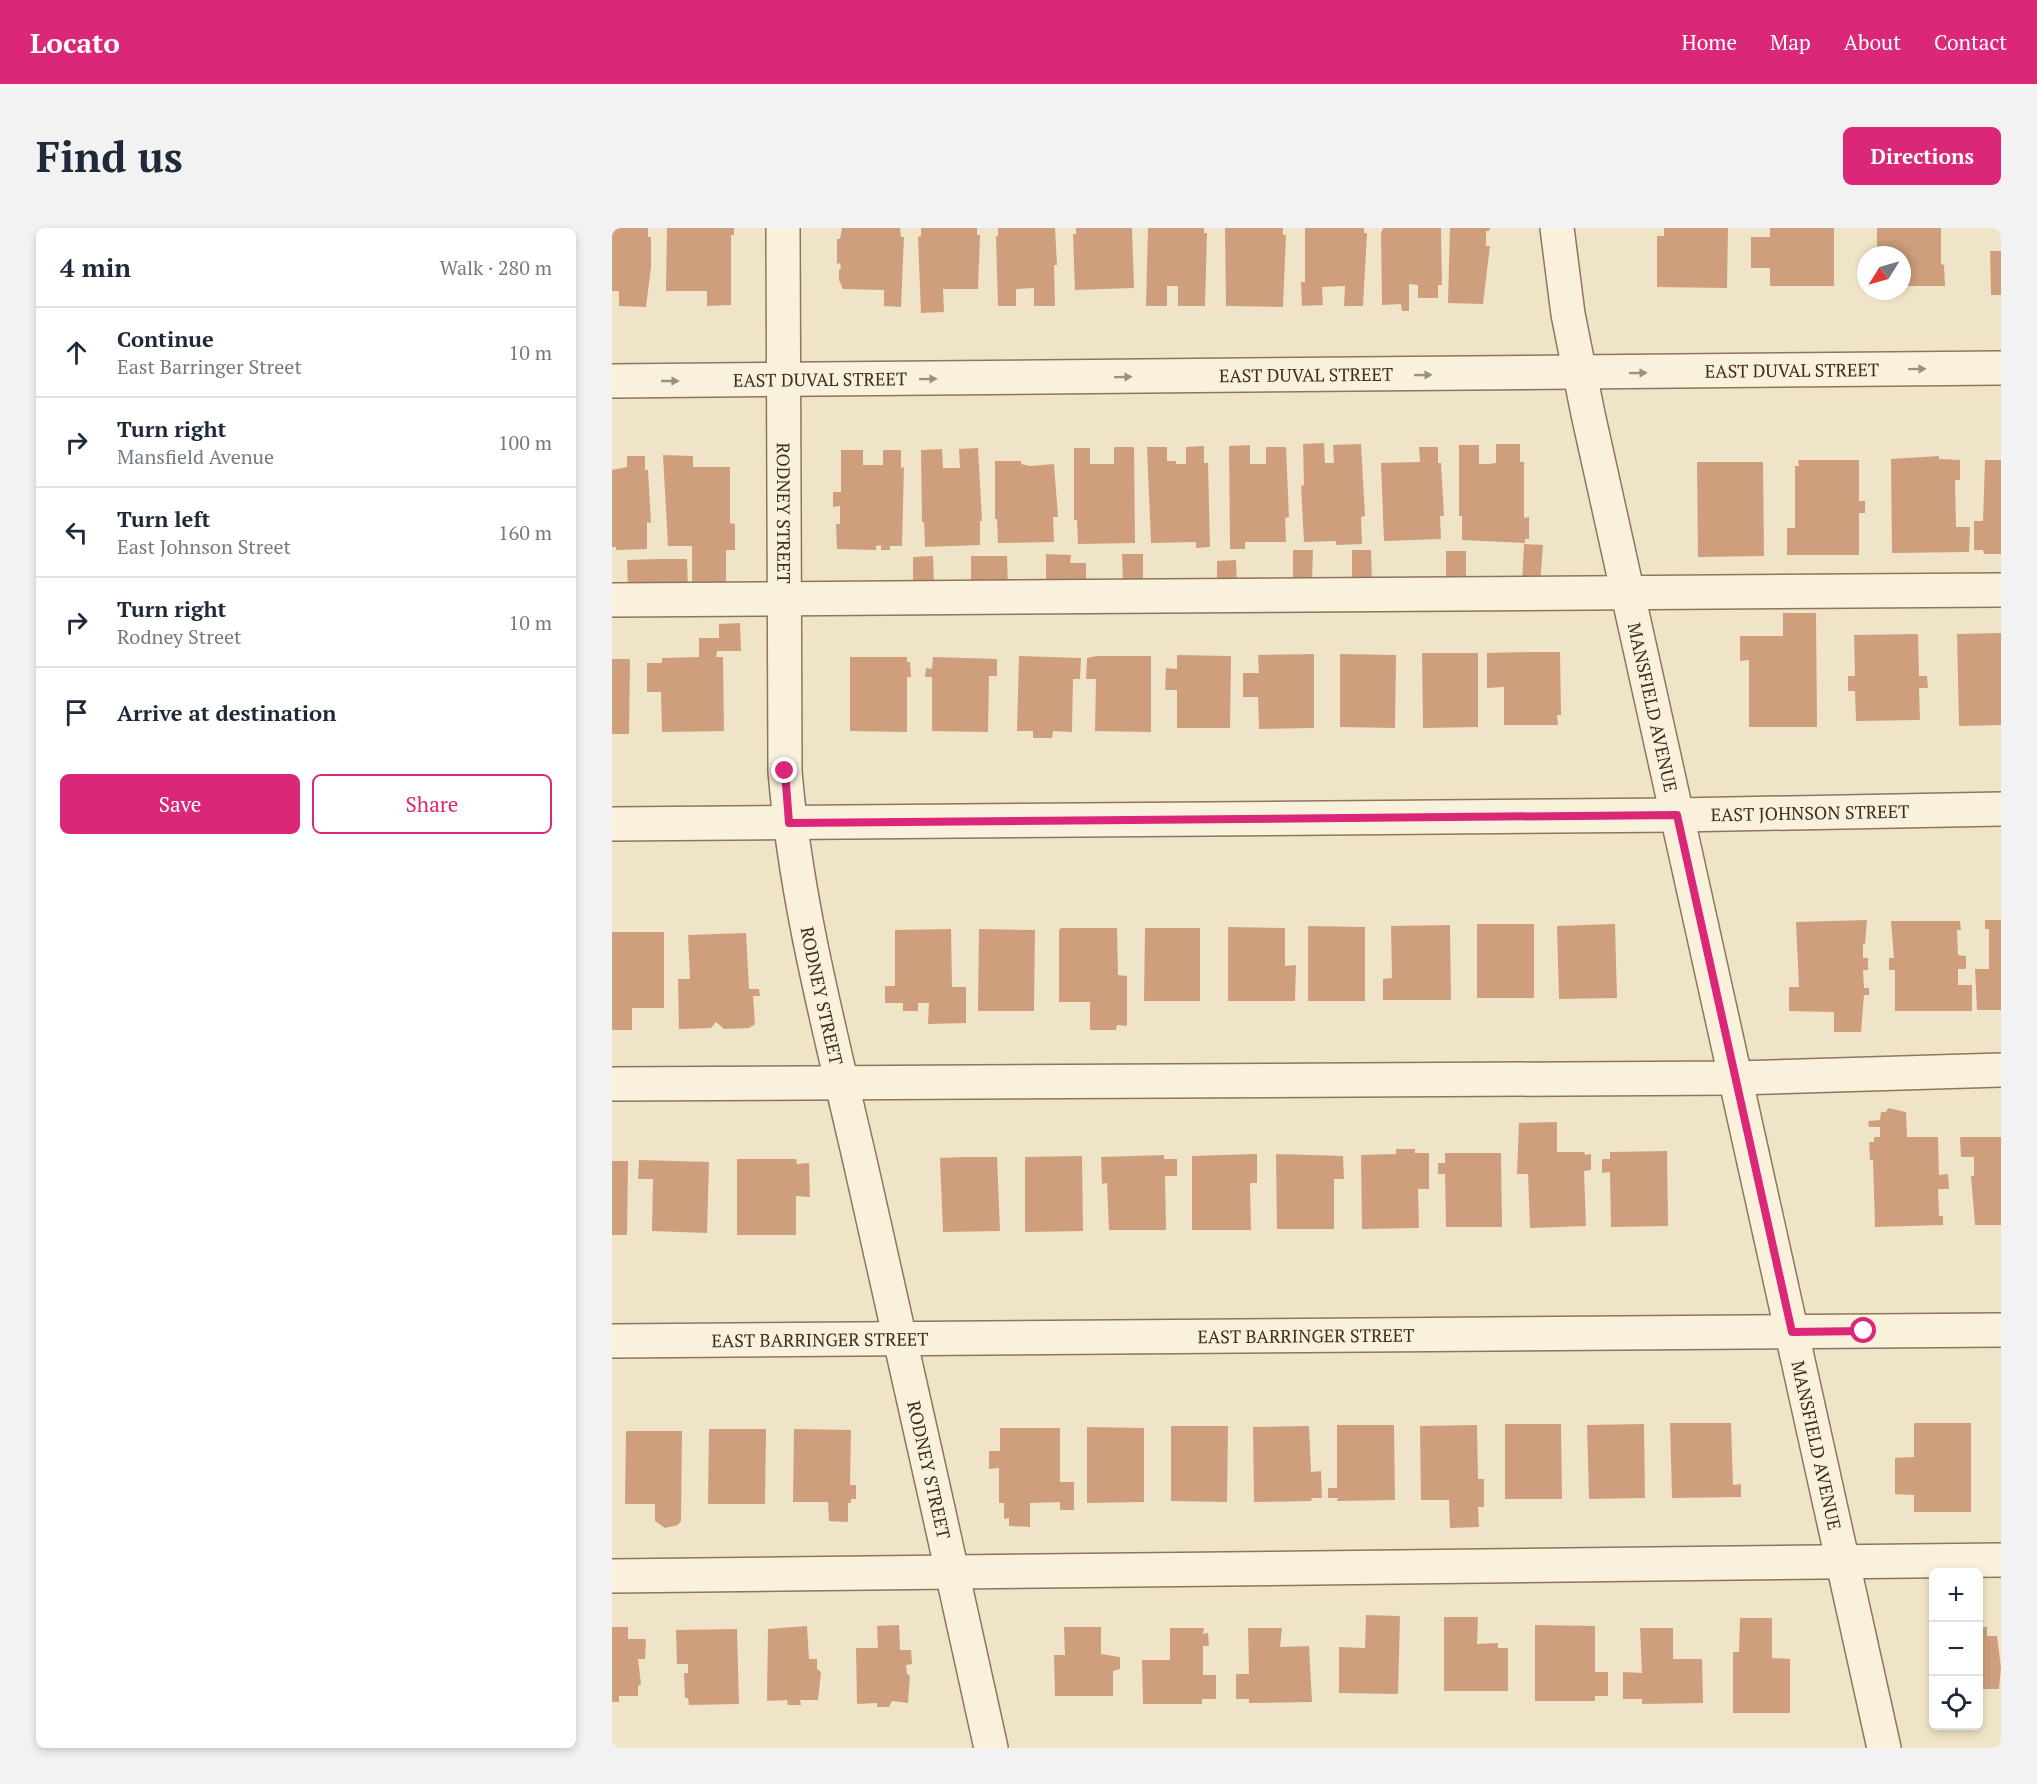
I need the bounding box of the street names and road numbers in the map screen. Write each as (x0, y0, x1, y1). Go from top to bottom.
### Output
street label: EAST DUVAL STREET (1705, 357, 1879, 383)
street label: EAST DUVAL STREET (1219, 362, 1393, 387)
street label: EAST DUVAL STREET (733, 366, 907, 392)
street label: RODNEY STREET (772, 442, 796, 584)
street label: MANSFIELD AVENUE (1623, 620, 1684, 794)
street label: EAST JOHNSON STREET (1710, 799, 1909, 826)
street label: RODNEY STREET (795, 925, 849, 1067)
street label: EAST BARRINGER STREET (1197, 1323, 1415, 1348)
street label: EAST BARRINGER STREET (711, 1326, 929, 1352)
street label: MANSFIELD AVENUE (1786, 1358, 1847, 1532)
street label: RODNEY STREET (902, 1398, 956, 1541)

